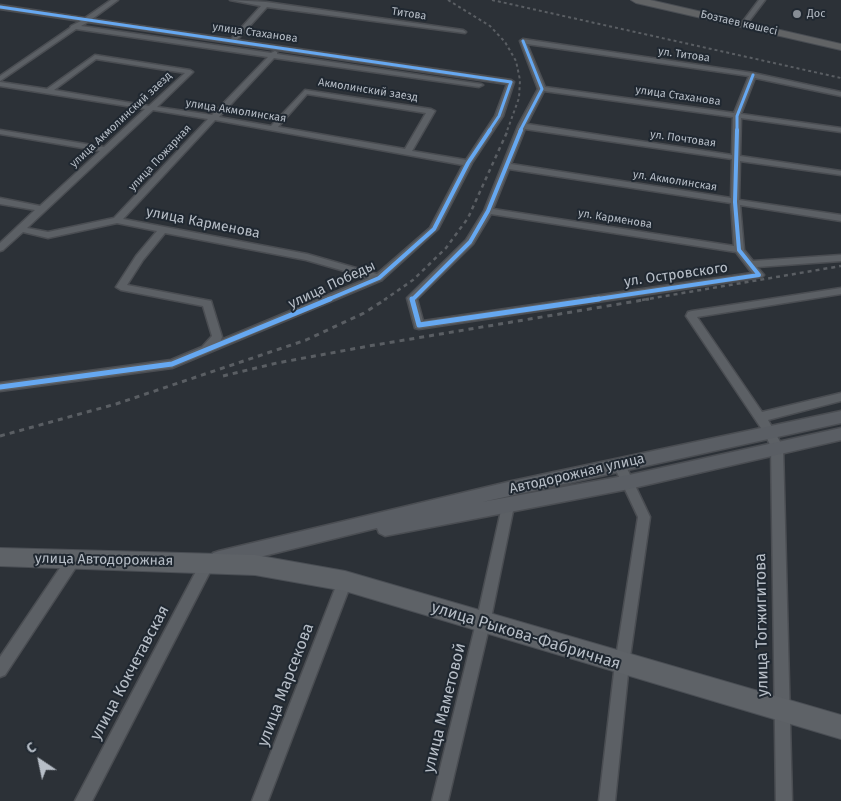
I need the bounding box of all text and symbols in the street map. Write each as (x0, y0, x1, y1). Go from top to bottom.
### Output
street label: Титова (391, 5, 427, 23)
place label: Дос (807, 7, 825, 21)
street label: Бозтаев көшесі (699, 8, 779, 38)
marker: Дос (791, 8, 803, 20)
street label: улица Стаханова (212, 20, 298, 46)
street label: ул. Титова (657, 45, 711, 65)
street label: улица Акмолинский заезд (67, 69, 175, 171)
street label: Акмолинский заезд (317, 76, 419, 104)
street label: улица Стаханова (635, 83, 721, 109)
street label: улица Акмолинская (185, 97, 287, 125)
street label: улица Пожарная (126, 122, 194, 194)
street label: ул. Почтовая (649, 128, 717, 150)
street label: ул. Акмолинская (632, 168, 718, 194)
street label: улица Карменова (145, 204, 261, 242)
street label: ул. Карменова (577, 207, 653, 231)
street label: улица Победы (286, 258, 378, 312)
street label: ул. Островского (623, 259, 729, 291)
street label: Автодорожная улица (508, 450, 646, 498)
street label: улица Автодорожная (35, 550, 173, 570)
street label: улица Тогжигитова (751, 553, 773, 697)
street label: улица Рыкова-Фабричная (429, 598, 623, 674)
street label: улица Кокчетавская (86, 602, 174, 744)
street label: улица Марсекова (254, 621, 318, 749)
street label: улица Маметовой (420, 641, 470, 775)
north arrow (15, 736, 65, 786)
text: С (23, 739, 39, 757)

